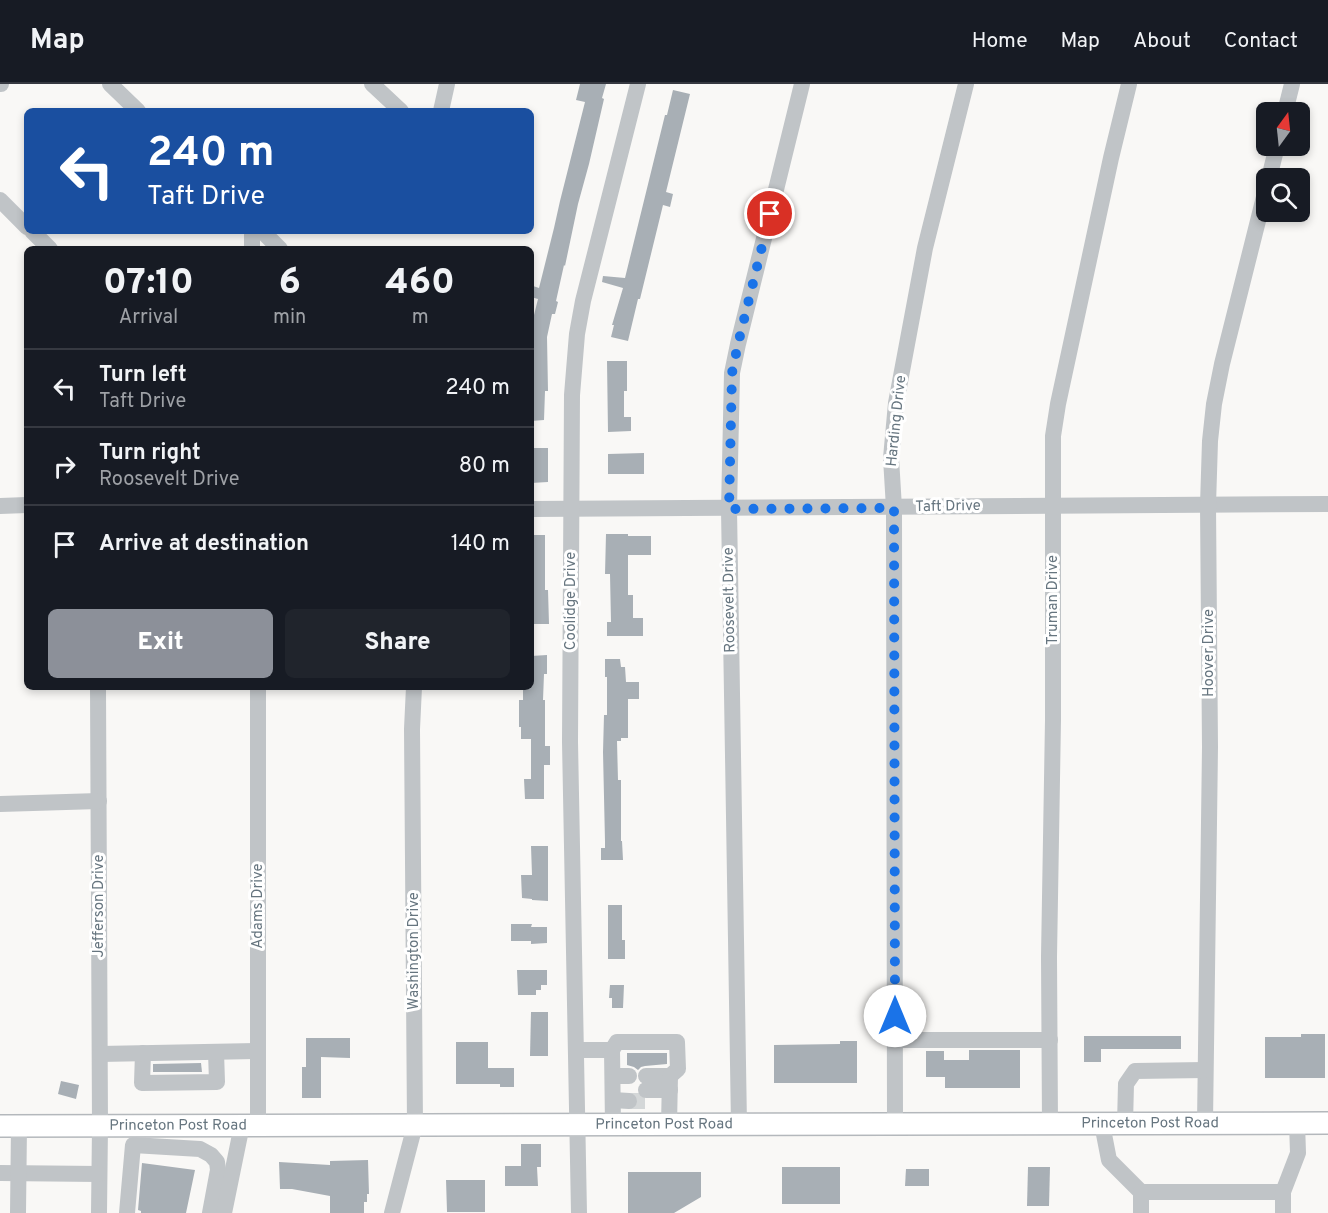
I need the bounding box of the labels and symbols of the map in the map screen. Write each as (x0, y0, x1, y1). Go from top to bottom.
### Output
north arrow (1256, 102, 1310, 156)
pin (744, 188, 795, 239)
street label: Harding Drive (883, 374, 911, 468)
street label: Taft Drive (915, 497, 981, 517)
street label: Roosevelt Drive (720, 547, 740, 653)
street label: Coolidge Drive (562, 552, 581, 650)
street label: Truman Drive (1044, 555, 1063, 645)
street label: Hoover Drive (1200, 609, 1219, 697)
street label: Jefferson Drive (90, 855, 109, 957)
street label: Adams Drive (249, 863, 268, 949)
street label: Washington Drive (405, 892, 424, 1010)
position arrow (863, 984, 927, 1048)
street label: Princeton Post Road (1081, 1114, 1219, 1133)
street label: Princeton Post Road (595, 1115, 733, 1134)
street label: Princeton Post Road (109, 1116, 247, 1135)

